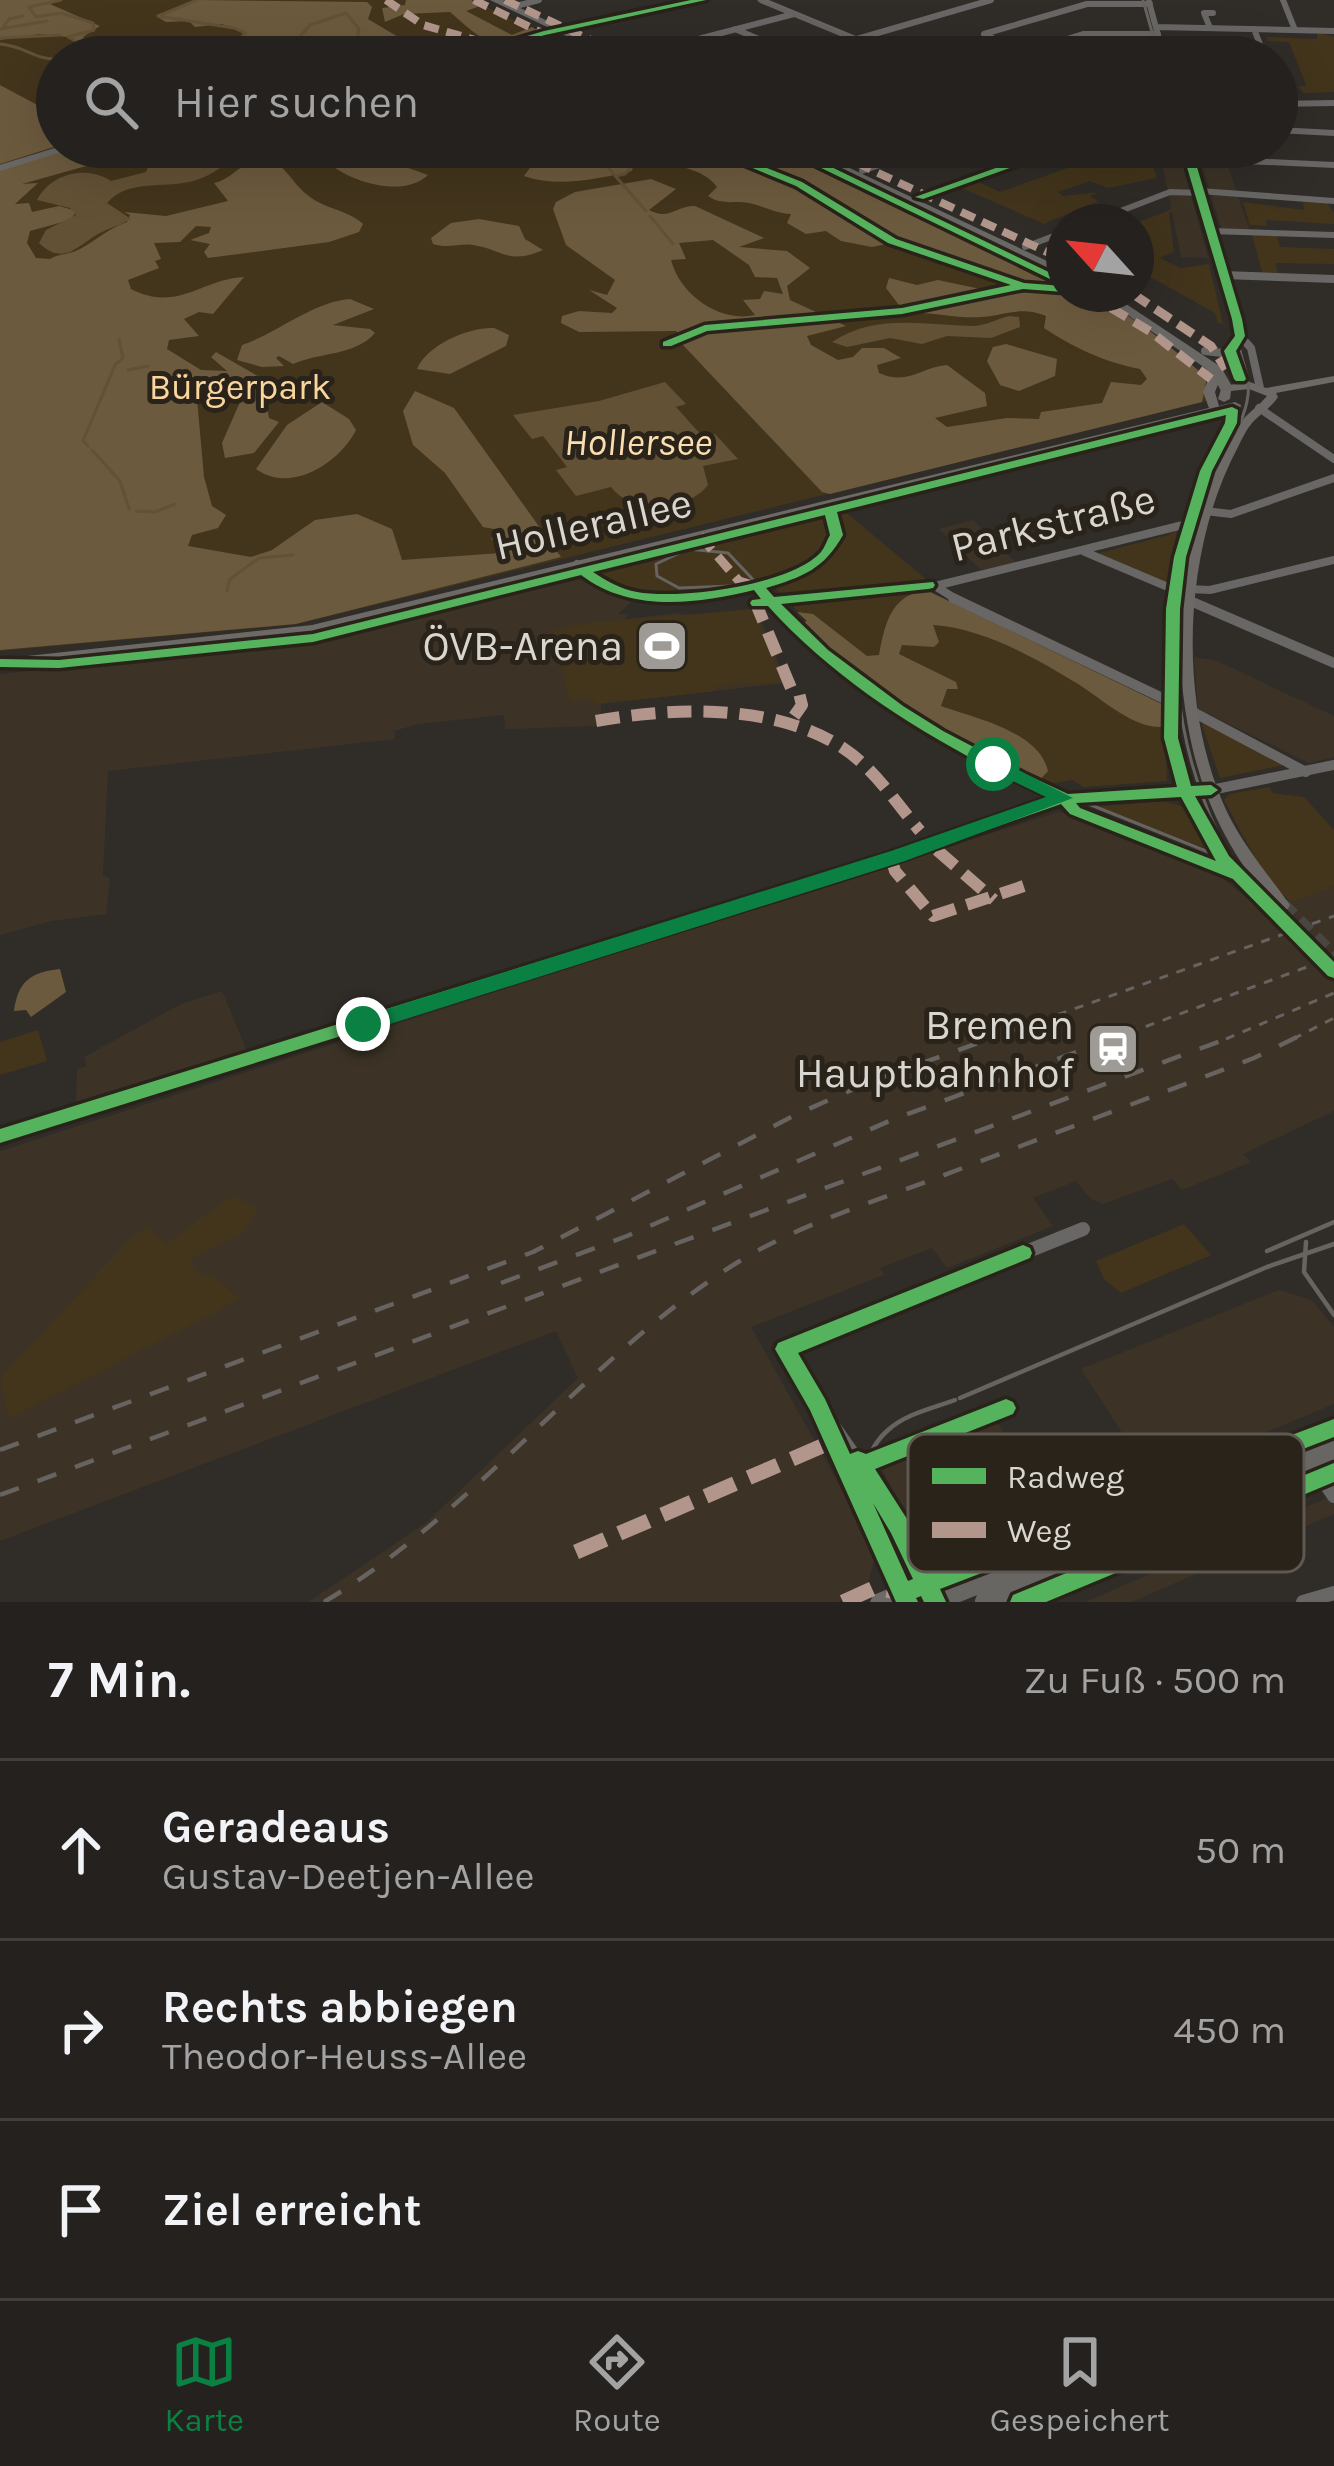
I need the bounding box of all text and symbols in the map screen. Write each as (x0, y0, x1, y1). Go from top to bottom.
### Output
search box (36, 36, 1298, 168)
icon: search (78, 69, 144, 135)
text: Hier suchen (174, 76, 419, 128)
north arrow (1046, 204, 1154, 312)
park label: Bürgerpark (149, 366, 331, 408)
water label: Hollersee (564, 419, 712, 465)
street label: Parkstraße (946, 473, 1160, 573)
street label: Hollerallee (489, 477, 697, 571)
sports icon: ÖVB-Arena (634, 618, 690, 674)
place label: ÖVB-Arena (423, 621, 623, 671)
route start (966, 737, 1020, 791)
route end (336, 997, 390, 1051)
place label: Bremen Hauptbahnhof (796, 1000, 1075, 1098)
station icon: Bremen Hauptbahnhof (1085, 1021, 1141, 1077)
legend (908, 1434, 1304, 1572)
text: Radweg (1007, 1458, 1125, 1496)
text: Weg (1007, 1512, 1071, 1550)
text: 7 Min. (48, 1650, 190, 1710)
text: Zu Fuß · 500 m (1023, 1657, 1286, 1703)
text: Geradeaus (162, 1801, 390, 1853)
icon: ahead (48, 1817, 114, 1883)
text: 50 m (1195, 1827, 1286, 1873)
text: Gustav-Deetjen-Allee (162, 1853, 535, 1899)
text: Rechts abbiegen (162, 1981, 518, 2033)
icon: right (48, 1997, 114, 2063)
text: 450 m (1173, 2007, 1286, 2053)
text: Theodor-Heuss-Allee (162, 2033, 527, 2079)
icon: arrive (48, 2177, 114, 2243)
text: Ziel erreicht (162, 2184, 421, 2236)
tab: Karte (165, 2329, 244, 2439)
tab: Route (573, 2329, 661, 2439)
tab: Gespeichert (990, 2329, 1169, 2439)

